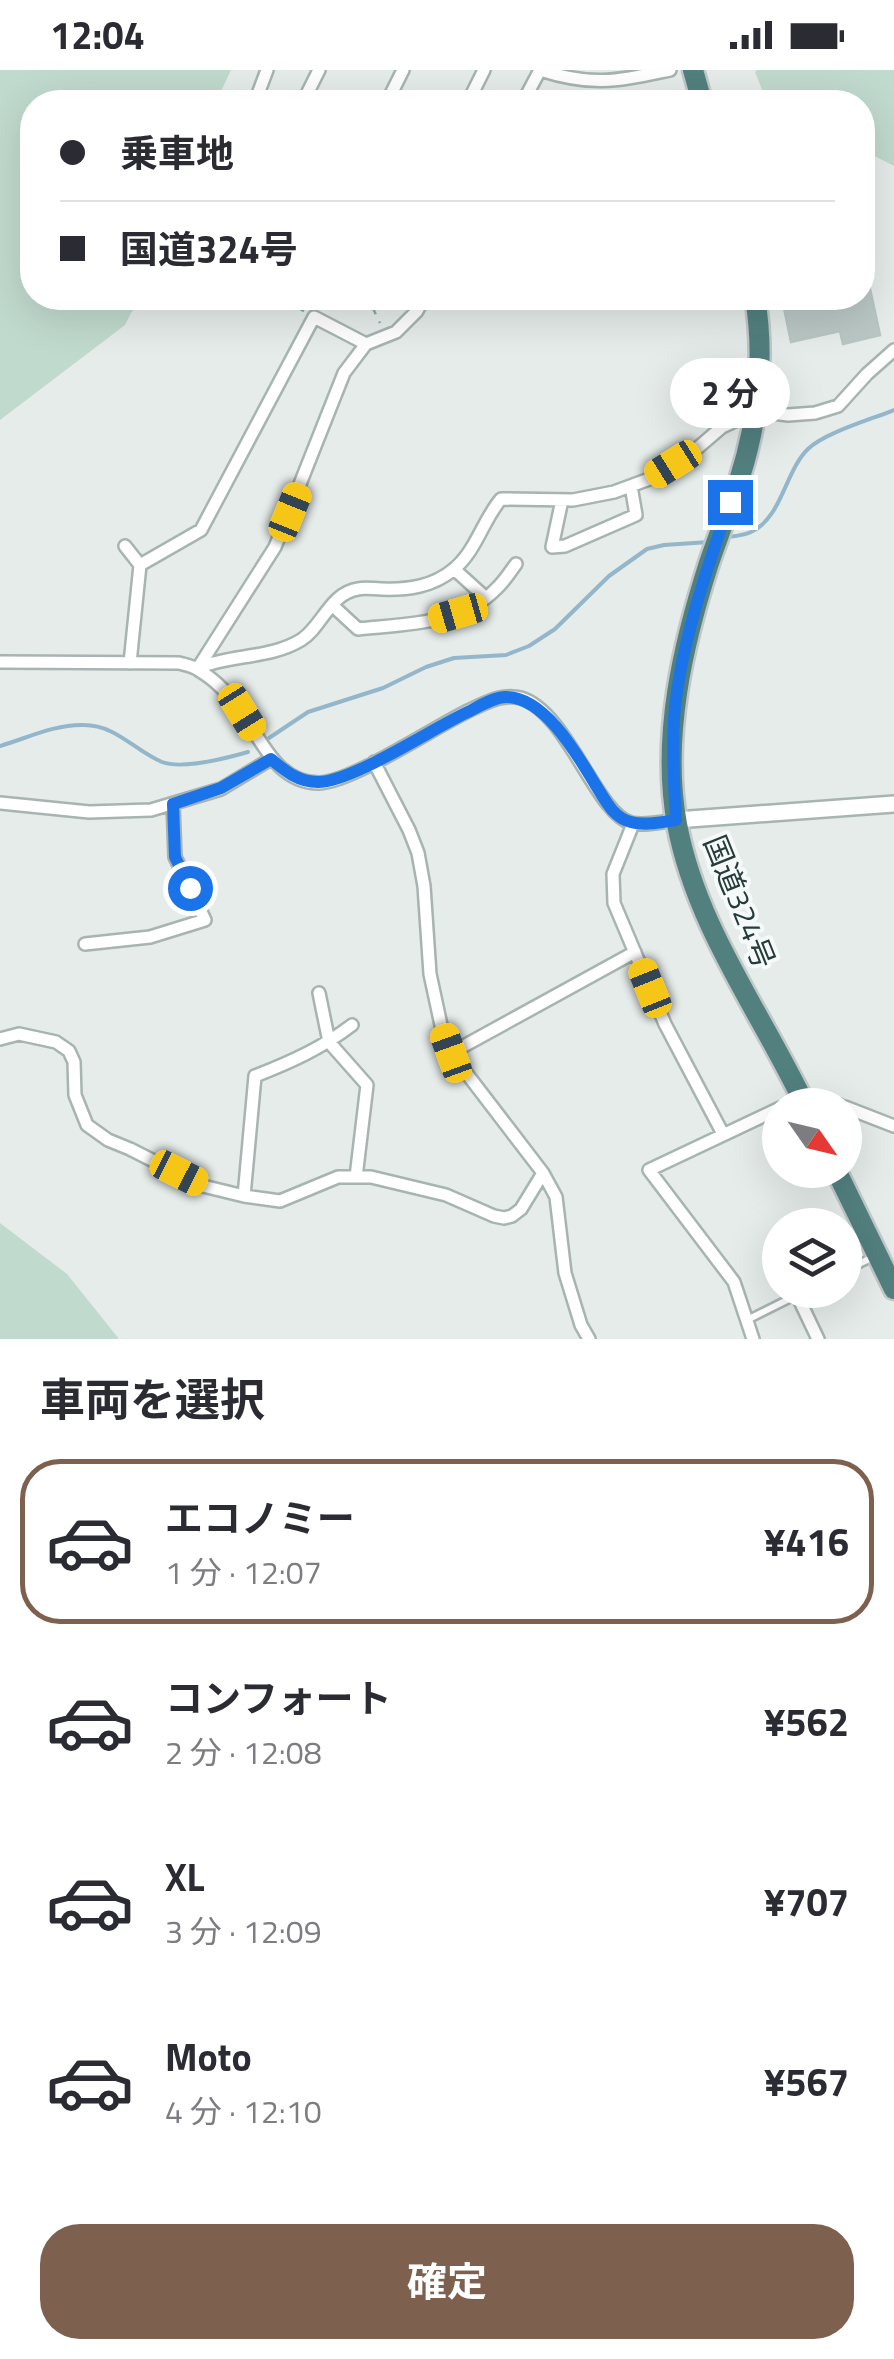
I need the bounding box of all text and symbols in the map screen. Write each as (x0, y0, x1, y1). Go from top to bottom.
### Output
text: 12:04 (50, 6, 145, 64)
text: 乗車地 (120, 124, 234, 182)
text: 国道324号 (120, 220, 298, 278)
callout: 2 分 (670, 357, 790, 427)
text: 2 分 (702, 369, 758, 417)
car (640, 435, 706, 493)
car (265, 479, 315, 545)
route end (708, 480, 753, 525)
car (425, 590, 491, 636)
car (213, 679, 271, 745)
street label: 国道324号 (692, 828, 788, 975)
route start (168, 866, 213, 911)
car (625, 955, 675, 1021)
car (427, 1020, 475, 1086)
north arrow (762, 1088, 862, 1188)
map controls (762, 1088, 862, 1308)
car (145, 1146, 213, 1200)
button: layers (762, 1208, 862, 1308)
text: 車両を選択 (40, 1365, 265, 1433)
text: エコノミー (165, 1489, 355, 1547)
icon: car (45, 1497, 135, 1587)
text: ¥416 (764, 1513, 849, 1571)
text: 1 分 · 12:07 (165, 1548, 322, 1596)
text: コンフォート (165, 1669, 392, 1727)
icon: car (45, 1677, 135, 1767)
text: ¥562 (764, 1693, 849, 1751)
text: 2 分 · 12:08 (165, 1728, 322, 1776)
text: XL (165, 1848, 205, 1906)
icon: car (45, 1857, 135, 1947)
text: ¥707 (764, 1873, 849, 1931)
text: 3 分 · 12:09 (165, 1907, 322, 1955)
text: Moto (165, 2028, 252, 2086)
icon: car (45, 2037, 135, 2127)
text: ¥567 (764, 2053, 849, 2111)
text: 4 分 · 12:10 (165, 2087, 322, 2135)
button: 確定 (40, 2224, 854, 2339)

